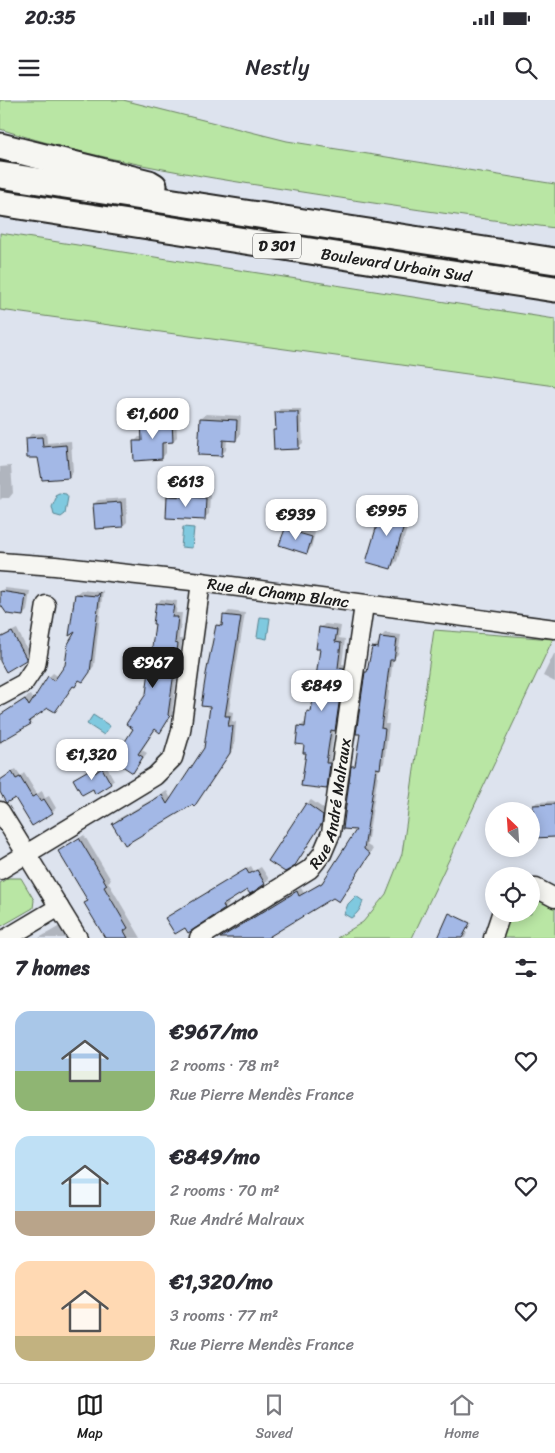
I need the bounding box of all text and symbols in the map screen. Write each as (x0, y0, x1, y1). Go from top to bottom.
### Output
text: 20:35 (25, 1, 76, 34)
text: Nestly (246, 48, 309, 87)
icon: menu (15, 54, 43, 82)
icon: search (512, 54, 540, 82)
road number: D 301 (253, 234, 301, 258)
street label: Boulevard Urbain Sud (319, 239, 475, 291)
pin: €1,600 (112, 398, 194, 440)
text: €1,600 (127, 399, 179, 428)
pin: €613 (156, 466, 216, 508)
text: €613 (168, 467, 204, 496)
pin: €995 (357, 494, 417, 537)
text: €995 (367, 496, 407, 525)
pin: €939 (266, 498, 326, 541)
text: €939 (276, 500, 316, 529)
street label: Rue du Champ Blanc (206, 569, 351, 617)
pin: €967 (123, 646, 183, 689)
text: €967 (134, 648, 172, 677)
pin: €849 (292, 670, 352, 712)
text: €849 (302, 671, 342, 700)
street label: Rue André Malraux (301, 736, 360, 876)
pin: €1,320 (51, 738, 133, 781)
text: €1,320 (67, 740, 117, 769)
north arrow (485, 802, 540, 858)
map controls (485, 802, 540, 922)
button: locate (485, 867, 540, 922)
text: 7 homes (15, 949, 90, 987)
icon: filters (512, 954, 540, 982)
text: €967/mo (170, 1013, 258, 1051)
icon: home (55, 1031, 115, 1091)
icon: heart (512, 1047, 540, 1075)
text: 2 rooms · 78 m² (170, 1051, 279, 1080)
text: Rue Pierre Mendès France (170, 1080, 354, 1109)
text: €849/mo (170, 1138, 260, 1176)
icon: home (55, 1156, 115, 1216)
icon: heart (512, 1172, 540, 1200)
text: 2 rooms · 70 m² (170, 1176, 280, 1205)
text: Rue André Malraux (170, 1205, 304, 1234)
text: €1,320/mo (170, 1263, 273, 1301)
icon: home (55, 1281, 115, 1341)
icon: heart (512, 1297, 540, 1325)
text: 3 rooms · 77 m² (170, 1301, 278, 1330)
text: Rue Pierre Mendès France (170, 1330, 354, 1359)
tab: Map (76, 1391, 104, 1446)
tab: Saved (256, 1391, 292, 1446)
tab: Home (444, 1391, 479, 1446)

